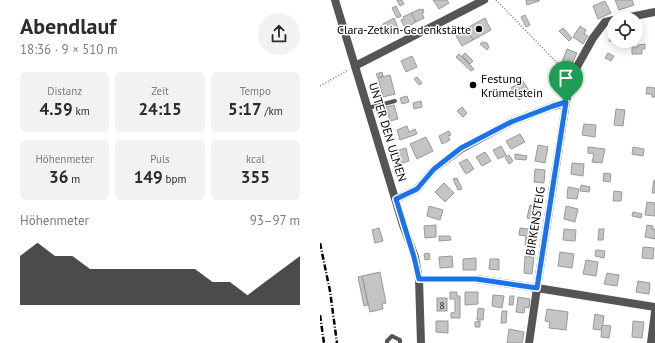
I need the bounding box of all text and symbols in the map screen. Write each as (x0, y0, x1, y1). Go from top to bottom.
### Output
text: Abendlauf (20, 12, 116, 40)
map controls (607, 12, 643, 48)
button: locate (607, 12, 643, 48)
button: share (258, 13, 300, 55)
place label: Clara-Zetkin-Gedenkstätte (337, 22, 471, 37)
marker: Clara-Zetkin-Gedenkstätte (474, 24, 484, 34)
text: 18:36 · 9 × 510 m (20, 41, 117, 58)
pin (549, 61, 583, 102)
icon: arrive (555, 67, 577, 89)
place label: Festung Krümelstein (481, 71, 543, 100)
marker: Festung Krümelstein (468, 80, 478, 90)
street label: UNTER DEN ULMEN (366, 81, 410, 183)
text: Distanz (47, 84, 82, 98)
text: Zeit (151, 84, 169, 98)
text: Tempo (240, 84, 271, 98)
text: 4.59 (40, 98, 73, 120)
text: 24:15 (138, 98, 182, 120)
text: 5:17 (228, 98, 262, 120)
text: km (73, 104, 90, 118)
text: /km (262, 104, 283, 118)
text: Höhenmeter (35, 152, 94, 166)
text: Puls (150, 152, 170, 166)
text: kcal (246, 152, 265, 166)
text: 36 (49, 166, 68, 188)
text: 149 (134, 166, 163, 188)
text: 355 (241, 166, 270, 188)
text: m (68, 172, 80, 186)
text: bpm (163, 172, 186, 186)
street label: BIRKENSTEIG (522, 185, 548, 257)
text: Höhenmeter (20, 212, 89, 229)
text: 93–97 m (250, 212, 300, 229)
house number: 8 (439, 299, 445, 312)

